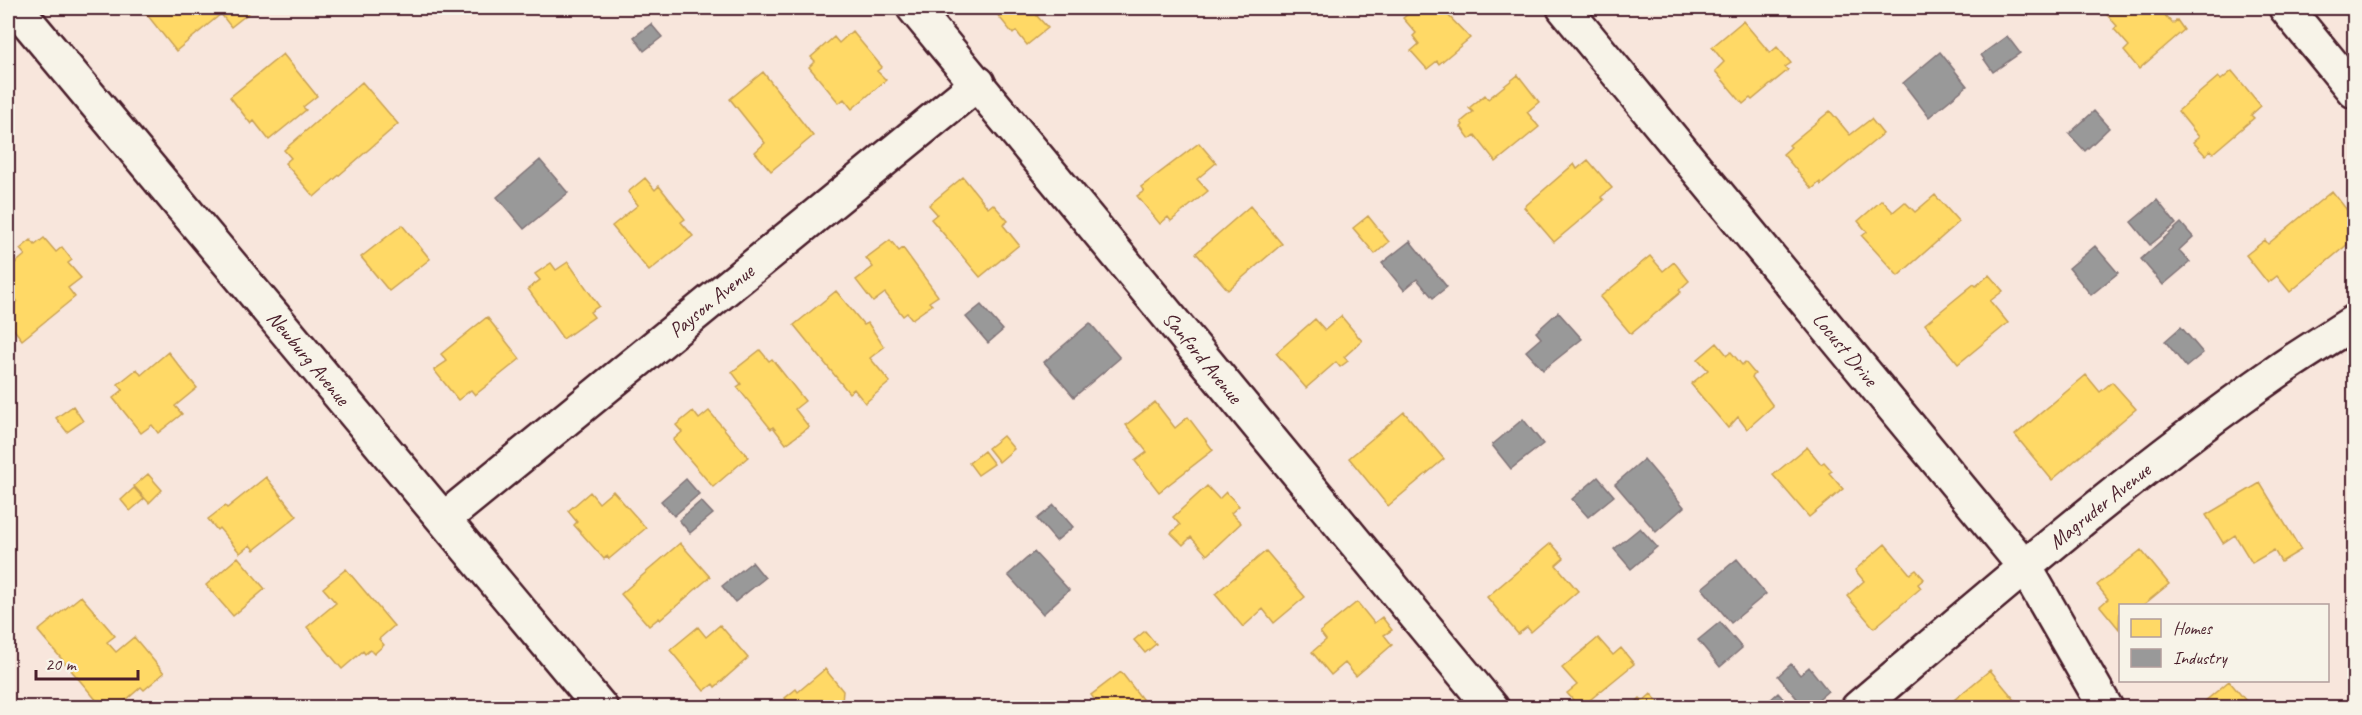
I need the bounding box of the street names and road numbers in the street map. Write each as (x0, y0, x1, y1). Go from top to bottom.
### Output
street label: Payson Avenue (663, 258, 760, 343)
street label: Newburg Avenue (261, 305, 356, 412)
street label: Sanford Avenue (1157, 306, 1249, 409)
street label: Locust Drive (1807, 307, 1885, 393)
street label: Magruder Avenue (2043, 456, 2157, 555)

